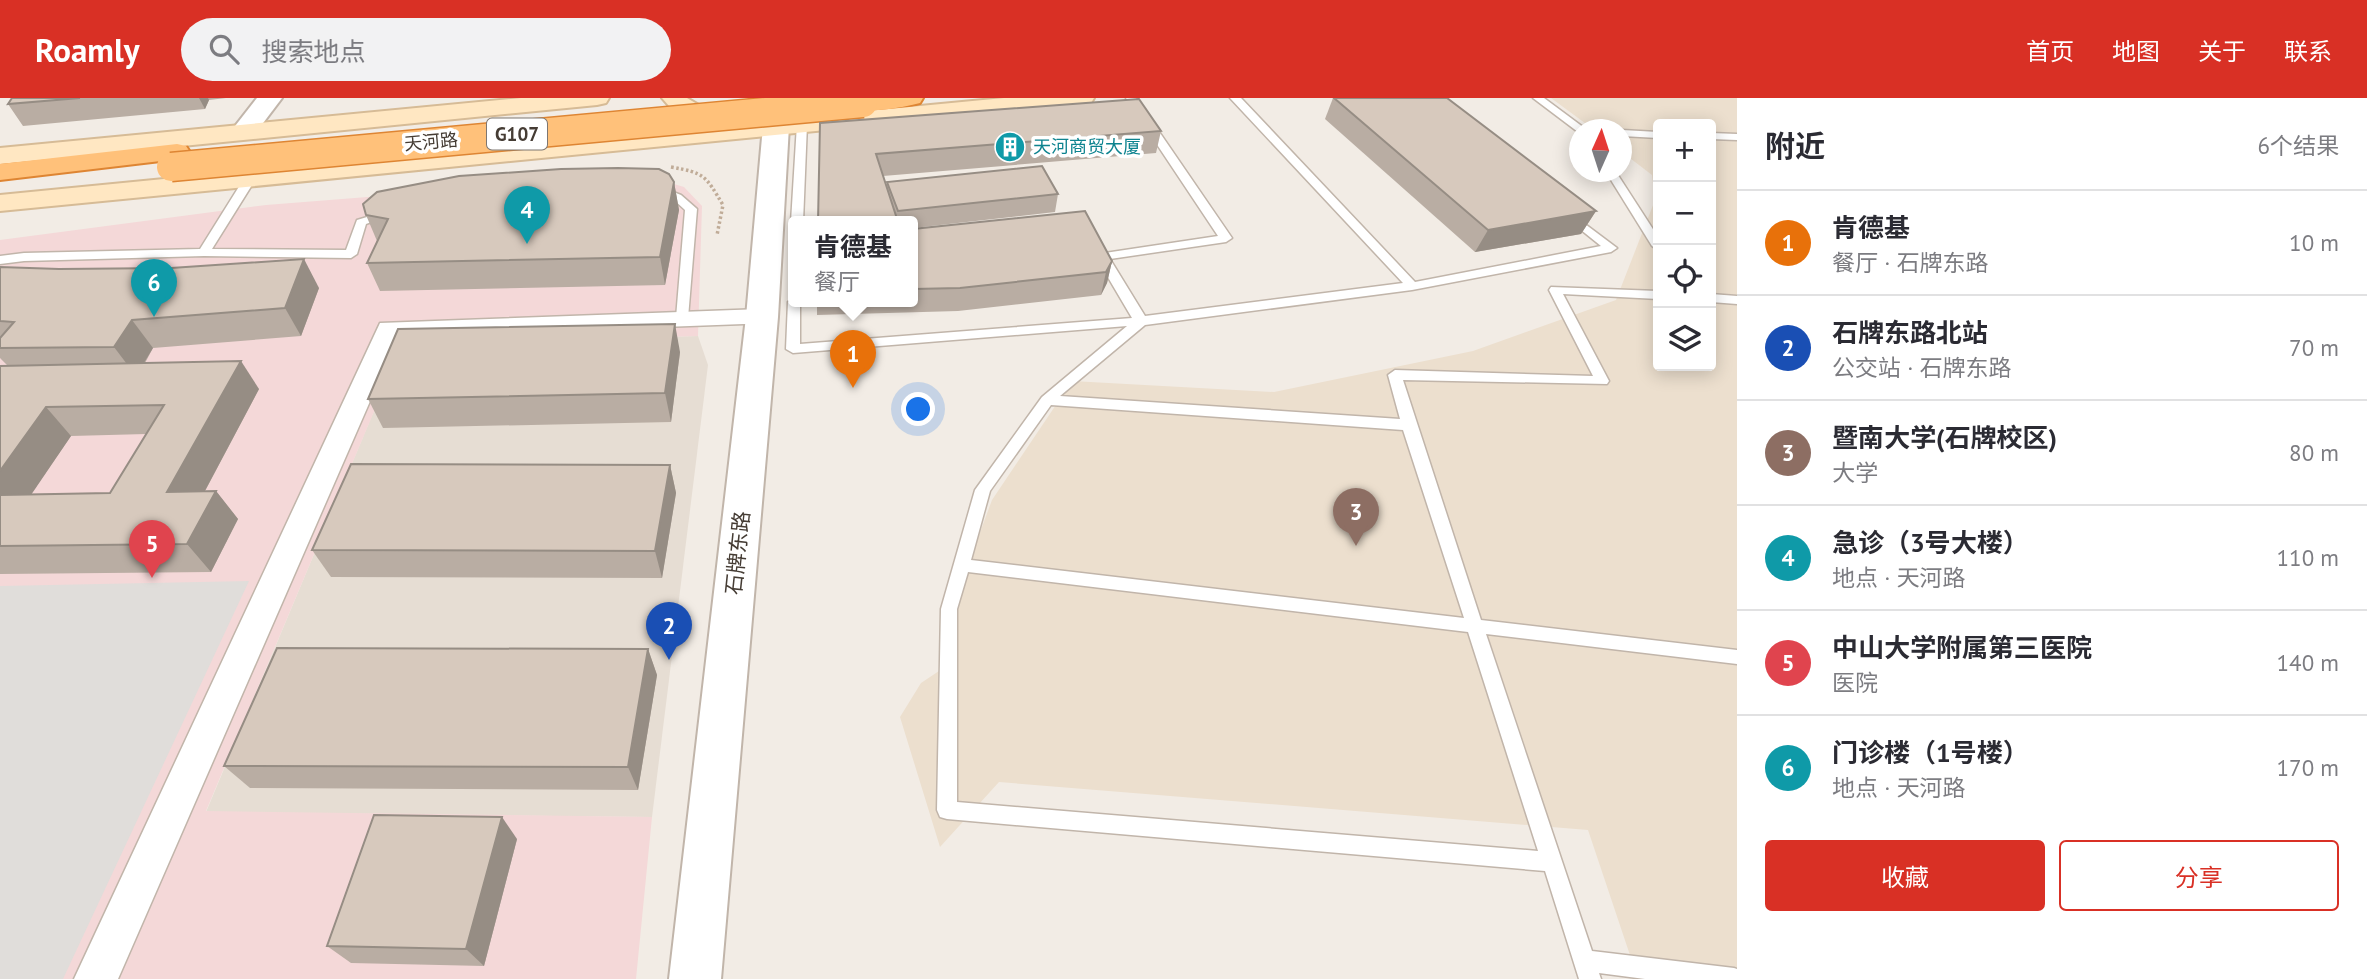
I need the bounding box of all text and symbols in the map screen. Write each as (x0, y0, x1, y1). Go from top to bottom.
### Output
search box (181, 18, 671, 81)
text: Roamly (35, 28, 139, 71)
icon: search (205, 30, 243, 68)
text: 搜索地点 (261, 35, 365, 68)
text: 首页 (2026, 36, 2074, 67)
text: 地图 (2112, 36, 2160, 67)
text: 关于 (2198, 36, 2246, 67)
text: 联系 (2284, 36, 2332, 67)
road number: G107 (487, 118, 547, 150)
north arrow (1569, 119, 1632, 182)
map controls (1653, 119, 1716, 371)
button: + (1653, 119, 1716, 182)
text: 附近 (1765, 126, 1825, 165)
street label: 天河路 (403, 128, 459, 155)
building icon: 天河商贸大厦 (993, 130, 1027, 164)
text: 6个结果 (2257, 131, 2339, 160)
place label: 天河商贸大厦 (1033, 135, 1141, 158)
button: − (1653, 182, 1716, 245)
pin: 4 (504, 186, 550, 244)
text: 肯德基 (1832, 211, 1910, 244)
popup (788, 216, 918, 307)
text: 1 (1781, 228, 1795, 257)
text: 10 m (2289, 228, 2339, 257)
text: 肯德基 (814, 230, 892, 263)
button: locate (1653, 245, 1716, 308)
text: 餐厅 · 石牌东路 (1832, 248, 1988, 277)
pin: 6 (131, 259, 177, 317)
text: 餐厅 (814, 267, 860, 296)
button: layers (1653, 308, 1716, 371)
text: 石牌东路北站 (1832, 316, 1988, 349)
pin: 1 (830, 330, 876, 388)
text: 2 (1781, 333, 1795, 362)
text: 70 m (2289, 333, 2339, 362)
text: 公交站 · 石牌东路 (1832, 353, 2011, 382)
your location (901, 392, 935, 426)
text: 暨南大学(石牌校区) (1832, 421, 2057, 454)
text: 3 (1781, 438, 1795, 467)
text: 80 m (2289, 438, 2339, 467)
text: 大学 (1832, 458, 1878, 487)
pin: 3 (1333, 488, 1379, 546)
street label: 石牌东路 (720, 510, 755, 596)
pin: 5 (129, 520, 175, 578)
text: 急诊（3号大楼） (1832, 526, 2029, 559)
text: 4 (1781, 543, 1795, 572)
text: 110 m (2277, 543, 2339, 572)
text: 地点 · 天河路 (1832, 563, 1965, 592)
pin: 2 (646, 602, 692, 660)
text: 中山大学附属第三医院 (1832, 631, 2092, 664)
text: 5 (1781, 648, 1795, 677)
text: 140 m (2277, 648, 2339, 677)
text: 医院 (1832, 668, 1878, 697)
text: 门诊楼（1号楼） (1832, 736, 2029, 769)
text: 6 (1781, 753, 1795, 782)
text: 170 m (2277, 753, 2339, 782)
text: 地点 · 天河路 (1832, 773, 1965, 802)
button: 收藏 (1765, 840, 2045, 911)
button: 分享 (2059, 840, 2339, 911)

